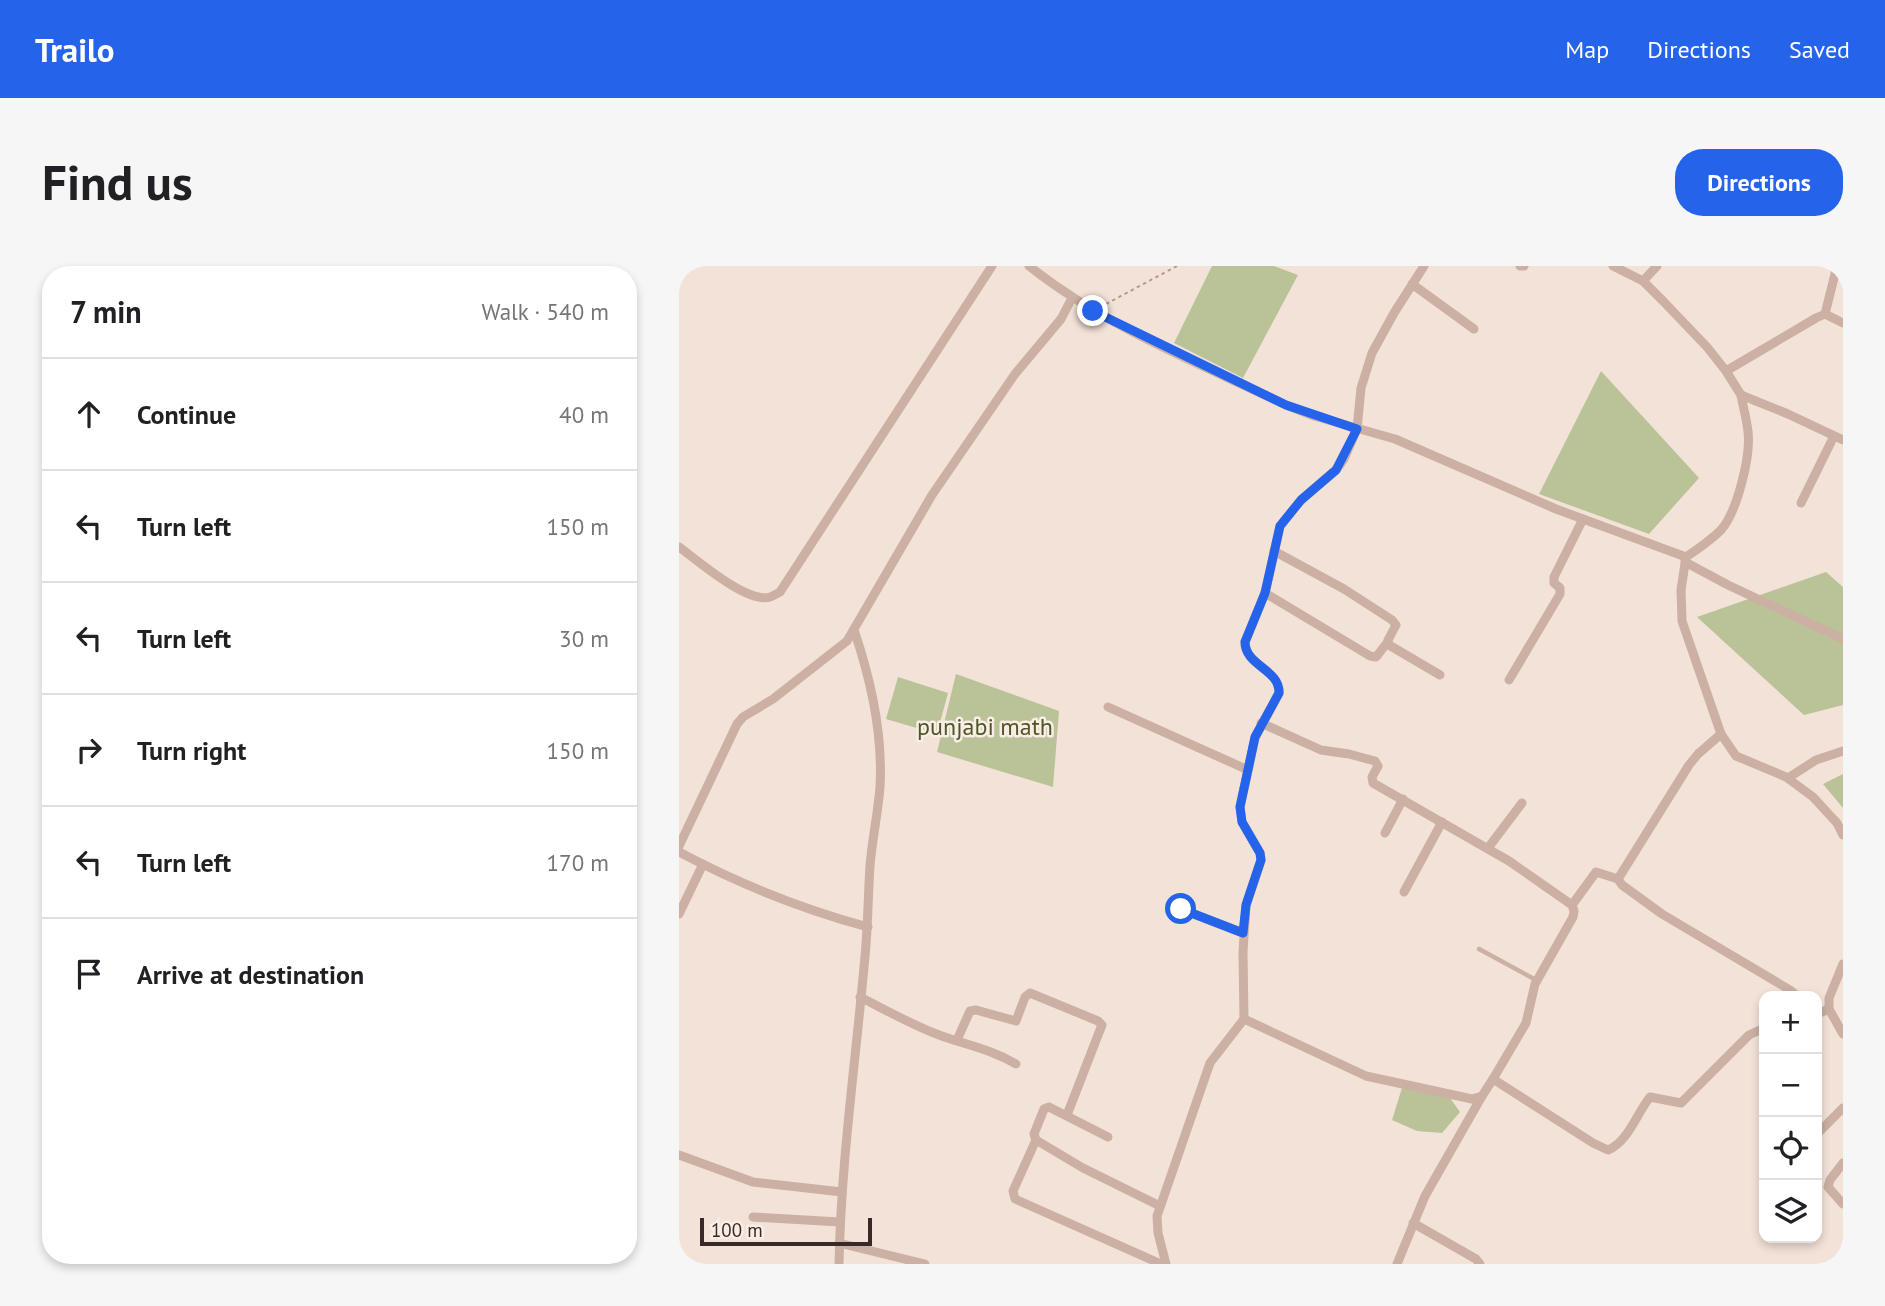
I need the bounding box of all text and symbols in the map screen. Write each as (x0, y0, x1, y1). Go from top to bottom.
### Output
text: Trailo (35, 28, 115, 71)
text: Map (1565, 34, 1609, 65)
text: Directions (1647, 34, 1751, 65)
text: Saved (1789, 34, 1850, 65)
button: Directions (1675, 149, 1843, 216)
text: Find us (42, 150, 193, 214)
text: 7 min (70, 292, 142, 331)
route end (1077, 295, 1108, 326)
text: Walk · 540 m (482, 297, 609, 326)
icon: ahead (70, 395, 108, 433)
text: Continue (137, 398, 236, 431)
text: 40 m (559, 400, 609, 429)
icon: left (70, 507, 108, 545)
text: Turn left (137, 510, 231, 543)
text: 150 m (547, 512, 609, 541)
icon: left (70, 619, 108, 657)
text: Turn left (137, 622, 231, 655)
text: 30 m (559, 624, 609, 653)
park label: punjabi math (917, 711, 1053, 742)
icon: right (70, 731, 108, 769)
text: Turn right (137, 734, 246, 767)
text: 150 m (547, 736, 609, 765)
icon: left (70, 843, 108, 881)
text: Turn left (137, 846, 231, 879)
text: 170 m (547, 848, 609, 877)
route start (1165, 893, 1196, 924)
icon: arrive (70, 955, 108, 993)
text: Arrive at destination (137, 958, 364, 991)
map controls (1759, 991, 1822, 1243)
button: + (1759, 991, 1822, 1054)
button: − (1759, 1054, 1822, 1117)
button: locate (1759, 1117, 1822, 1180)
button: layers (1759, 1180, 1822, 1243)
scale bar (700, 1215, 871, 1247)
text: 100 m (711, 1218, 763, 1242)

